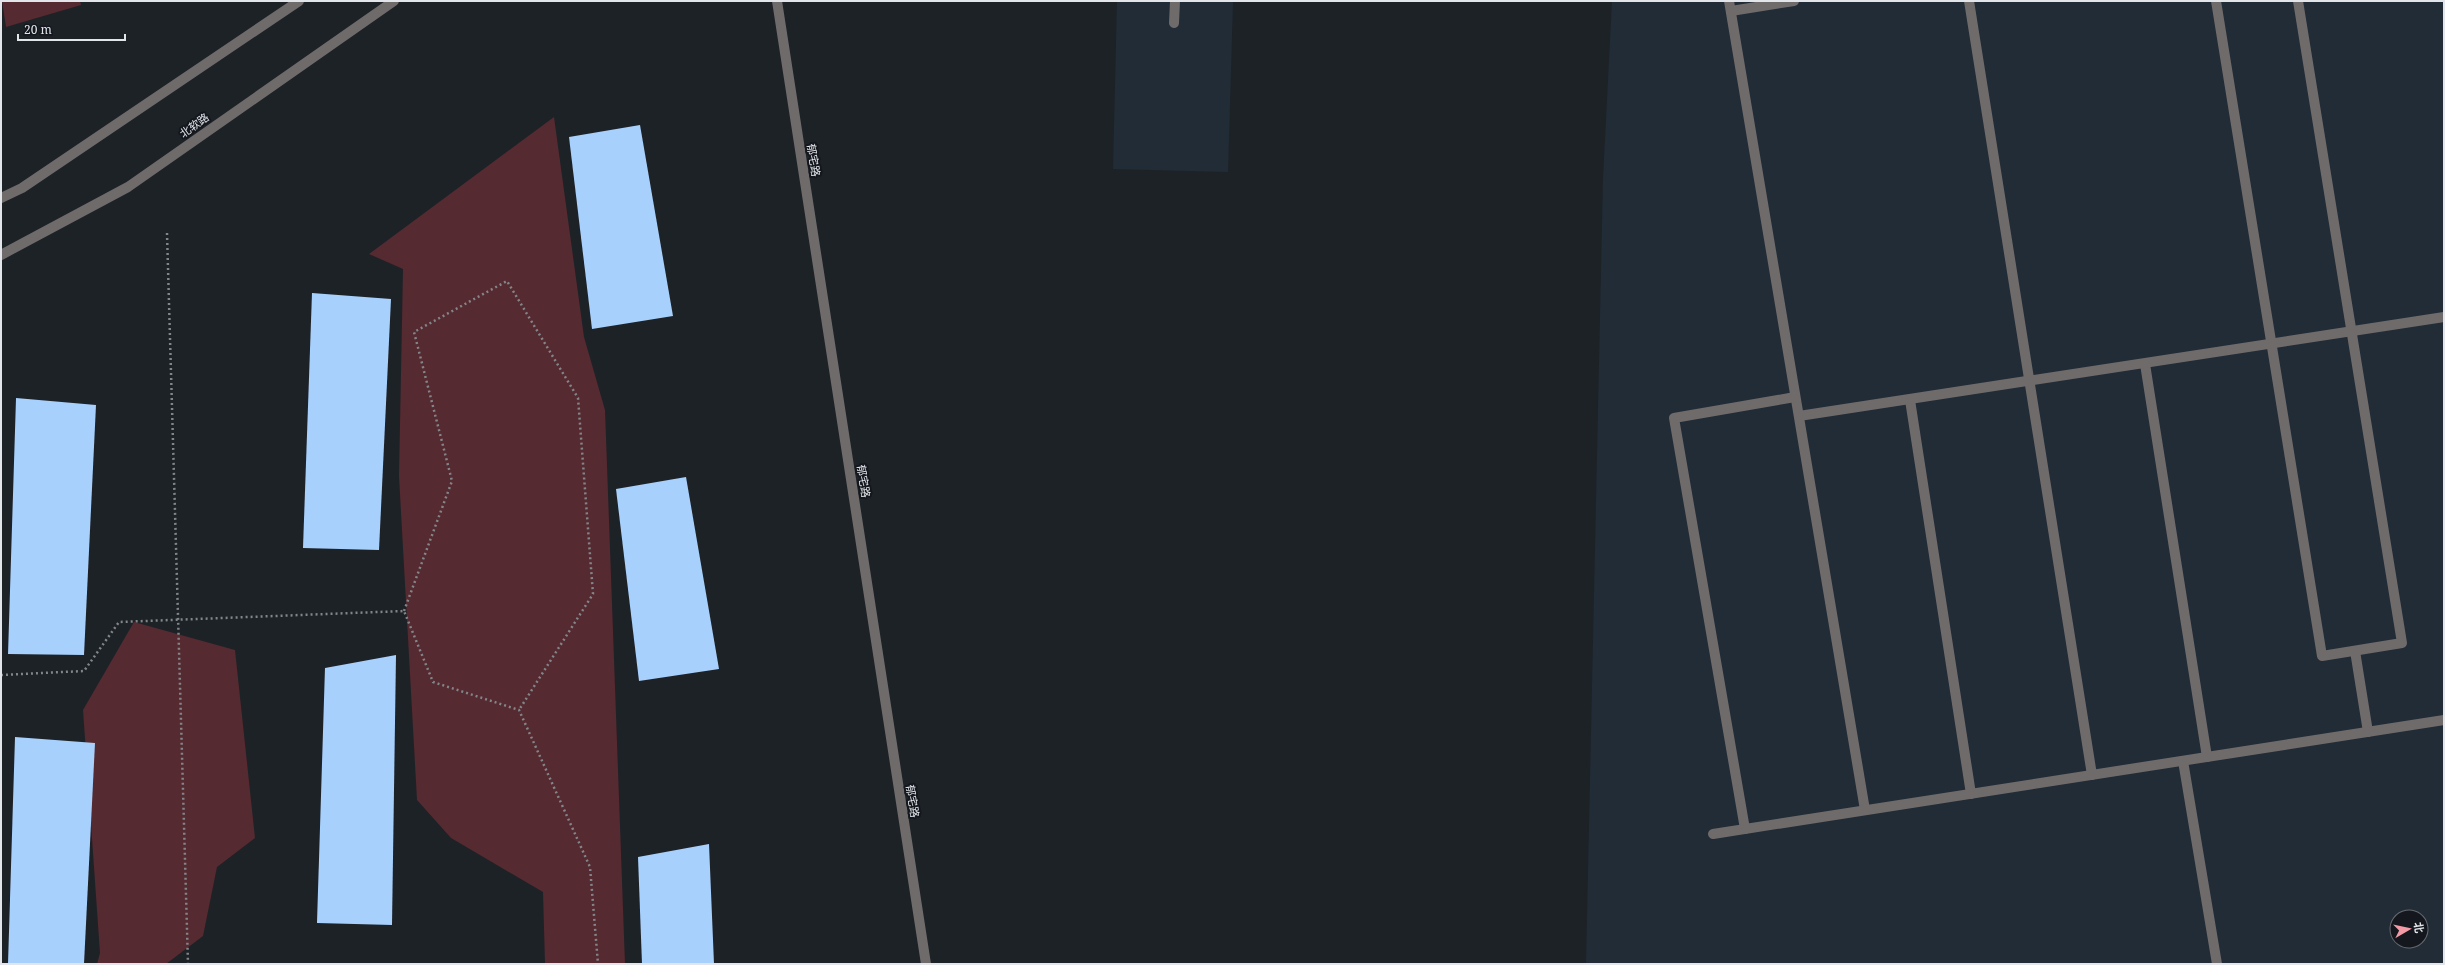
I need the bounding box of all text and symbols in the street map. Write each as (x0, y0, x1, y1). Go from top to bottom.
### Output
scale bar (18, 16, 125, 42)
text: 20 m (24, 21, 52, 38)
street label: 北软路 (176, 109, 212, 141)
street label: 郁宅路 (804, 143, 824, 177)
street label: 郁宅路 (854, 464, 874, 498)
street label: 郁宅路 (903, 784, 923, 818)
north arrow (2389, 909, 2429, 949)
text: 北 (2411, 921, 2428, 934)

